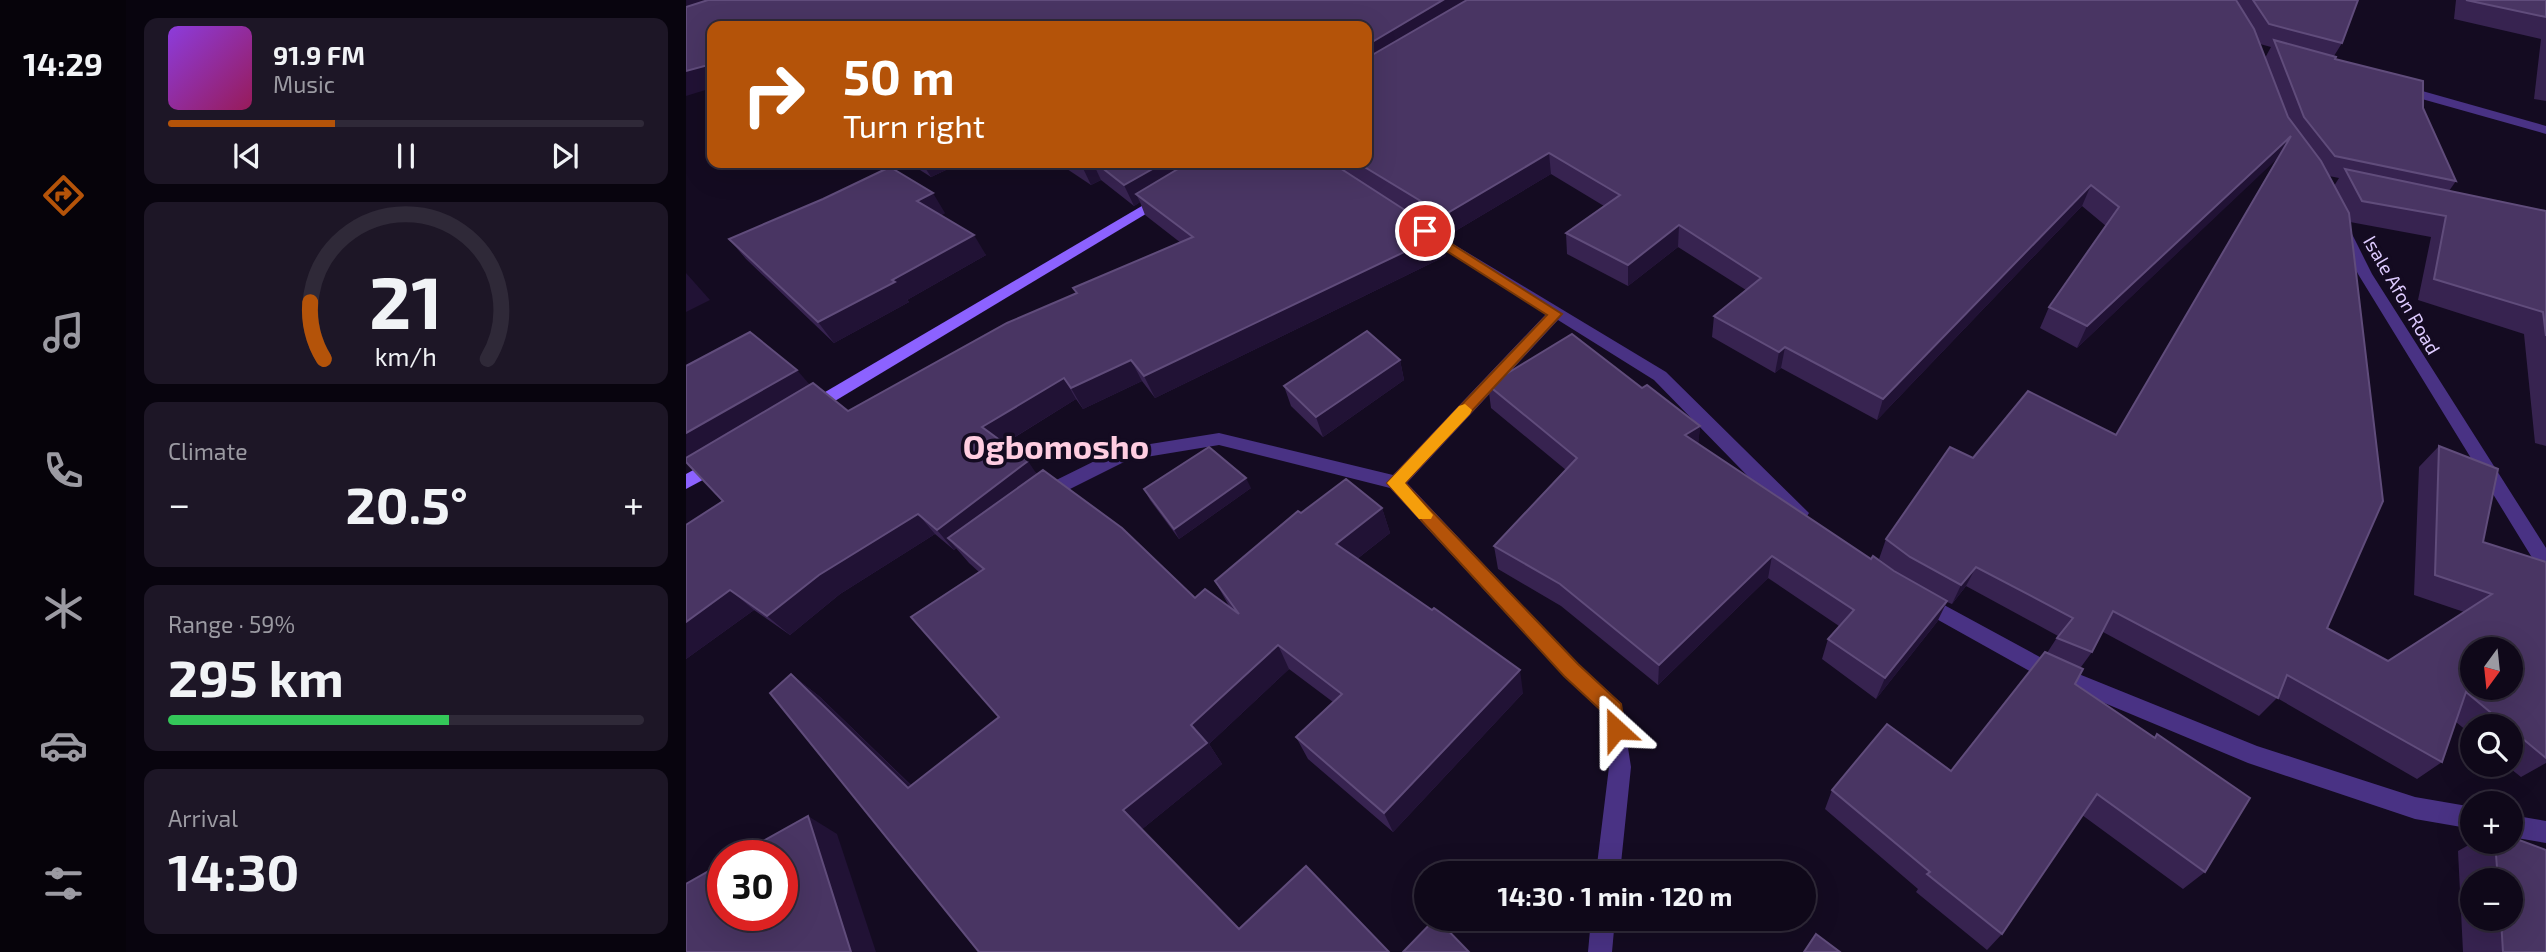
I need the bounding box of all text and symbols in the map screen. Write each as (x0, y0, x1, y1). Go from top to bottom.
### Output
text: 91.9 FM (273, 39, 365, 70)
text: 14:29 (23, 44, 103, 82)
text: 50 m (843, 46, 955, 105)
icon: right (728, 49, 819, 140)
text: Music (273, 70, 335, 98)
text: Turn right (843, 106, 985, 144)
icon: previous (228, 137, 266, 175)
icon: pause (387, 137, 425, 175)
icon: next (546, 137, 584, 175)
icon: directions (39, 171, 88, 220)
pin (1395, 201, 1455, 261)
icon: arrive (1406, 212, 1444, 250)
street label: Isale Afon Road (2359, 231, 2446, 358)
text: 21 (369, 256, 443, 344)
icon: music (39, 308, 88, 357)
text: km/h (375, 340, 437, 370)
district label: Ogbomosho (963, 426, 1149, 466)
text: Climate (168, 437, 248, 465)
icon: phone (39, 446, 88, 495)
text: 20.5° (345, 472, 468, 534)
text: − (168, 480, 190, 526)
text: + (623, 480, 644, 526)
icon: climate (39, 584, 88, 633)
text: Range · 59% (168, 610, 295, 638)
north arrow (2460, 637, 2524, 700)
map controls (2460, 637, 2523, 931)
text: 295 km (168, 645, 344, 707)
position arrow (1579, 692, 1653, 766)
button: search (2460, 714, 2523, 777)
icon: car (39, 721, 88, 770)
button: + (2460, 791, 2523, 854)
text: Arrival (168, 804, 238, 832)
text: 14:30 (168, 839, 299, 901)
speed limit sign: 30 (707, 840, 798, 931)
icon: filters (39, 859, 88, 908)
button: − (2460, 868, 2523, 931)
text: 14:30 · 1 min · 120 m (1498, 880, 1732, 911)

